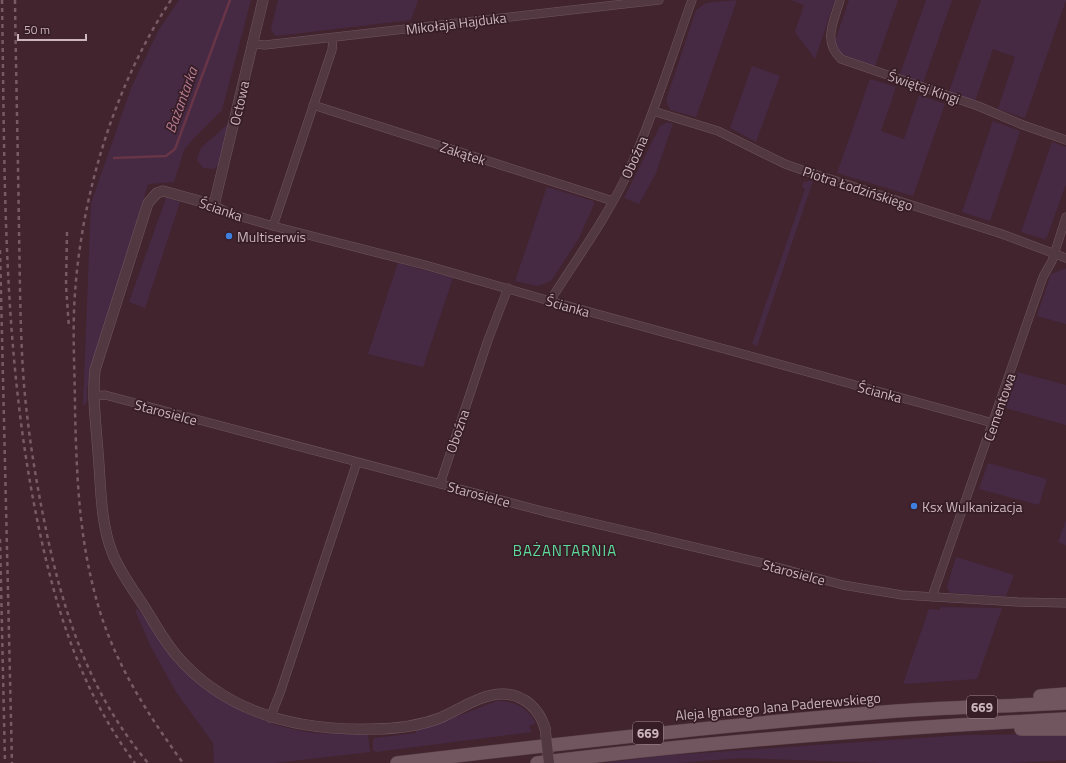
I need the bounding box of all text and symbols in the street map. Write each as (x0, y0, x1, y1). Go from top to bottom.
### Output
street label: Mikołaja Hajduka (404, 6, 508, 40)
scale bar (18, 16, 86, 42)
text: 50 m (24, 20, 50, 39)
water label: Bażantarka (159, 63, 204, 136)
street label: Świętej Kingi (885, 65, 963, 109)
street label: Octowa (224, 79, 254, 127)
street label: Oboźna (615, 132, 653, 182)
street label: Zakątek (437, 136, 489, 170)
street label: Piotra Łodzińskiego (800, 160, 916, 216)
street label: Ścianka (196, 192, 246, 226)
place label: Multiserwis (237, 226, 306, 247)
marker: Multiserwis (224, 231, 234, 241)
street label: Ścianka (543, 290, 593, 322)
street label: Cementowa (978, 370, 1020, 444)
street label: Ścianka (856, 376, 904, 408)
street label: Starosielce (132, 394, 200, 430)
street label: Oboźna (440, 406, 474, 456)
street label: Starosielce (445, 476, 513, 512)
place label: Ksx Wulkanizacja (922, 496, 1023, 517)
marker: Ksx Wulkanizacja (909, 501, 919, 511)
district label: BAŻANTARNIA (513, 539, 617, 562)
street label: Starosielce (760, 554, 828, 590)
street label: Aleja Ignacego Jana Paderewskiego (674, 687, 882, 725)
road number: 669 (967, 696, 997, 718)
road number: 669 (633, 722, 663, 744)

